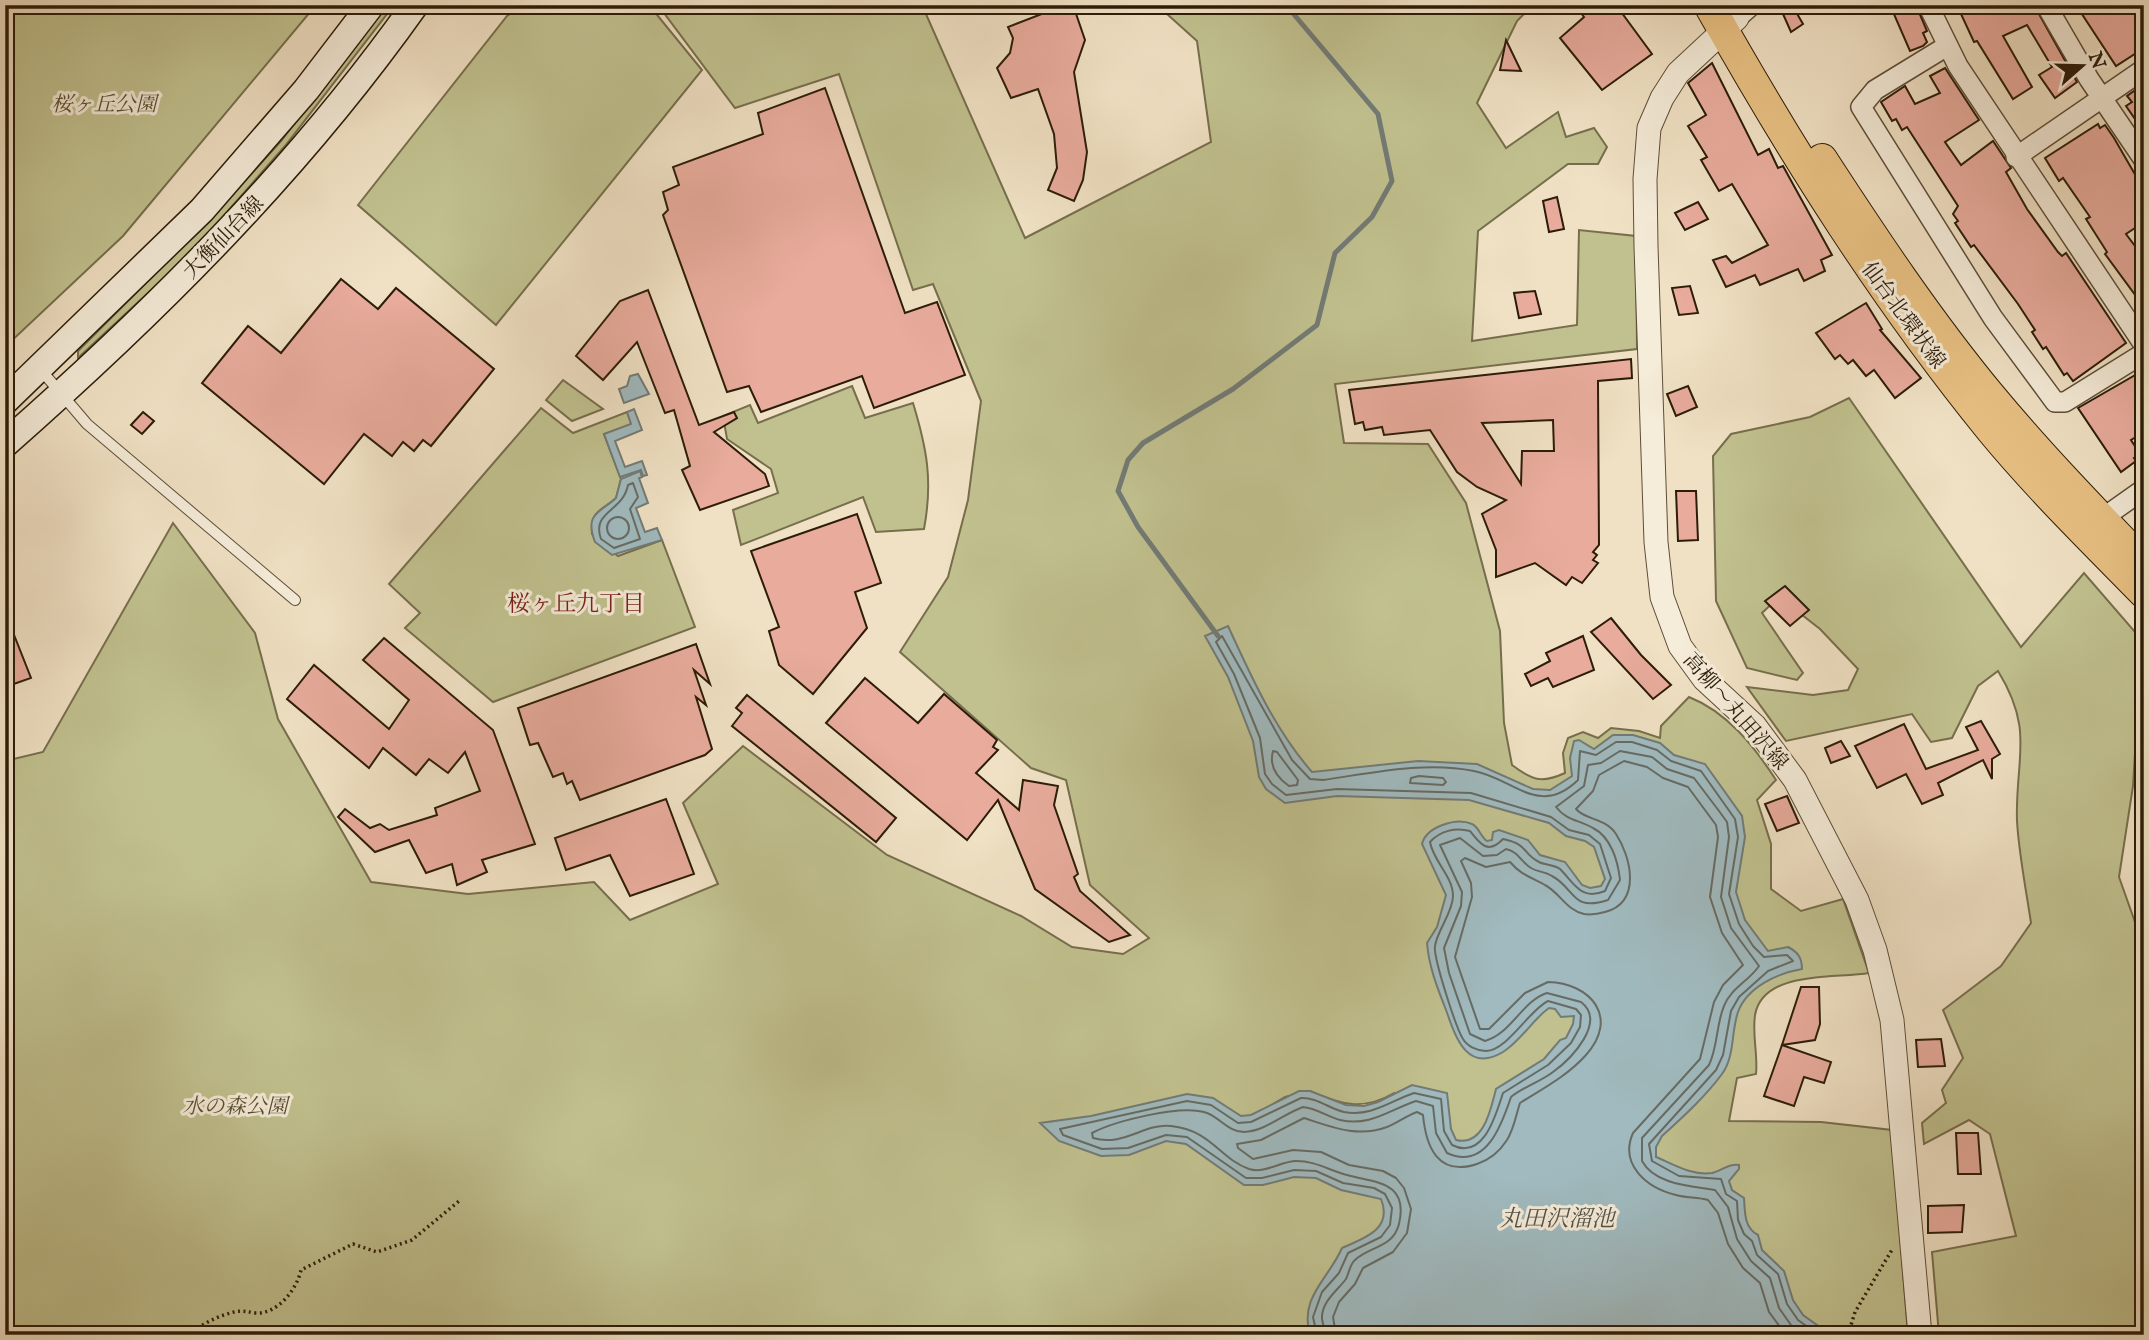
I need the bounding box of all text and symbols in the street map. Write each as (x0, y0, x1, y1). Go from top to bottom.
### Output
north arrow (2048, 32, 2118, 102)
text: N (2082, 48, 2110, 73)
park label: 桜ヶ丘公園 (52, 92, 159, 119)
street label: 大衡仙台線 (178, 191, 270, 285)
street label: 仙台北環状線 (1855, 257, 1951, 375)
district label: 桜ヶ丘九丁目 (507, 590, 645, 619)
street label: 高柳～丸田沢線 (1676, 648, 1793, 776)
park label: 水の森公園 (183, 1094, 290, 1121)
water label: 丸田沢溜池 (1500, 1205, 1618, 1234)

